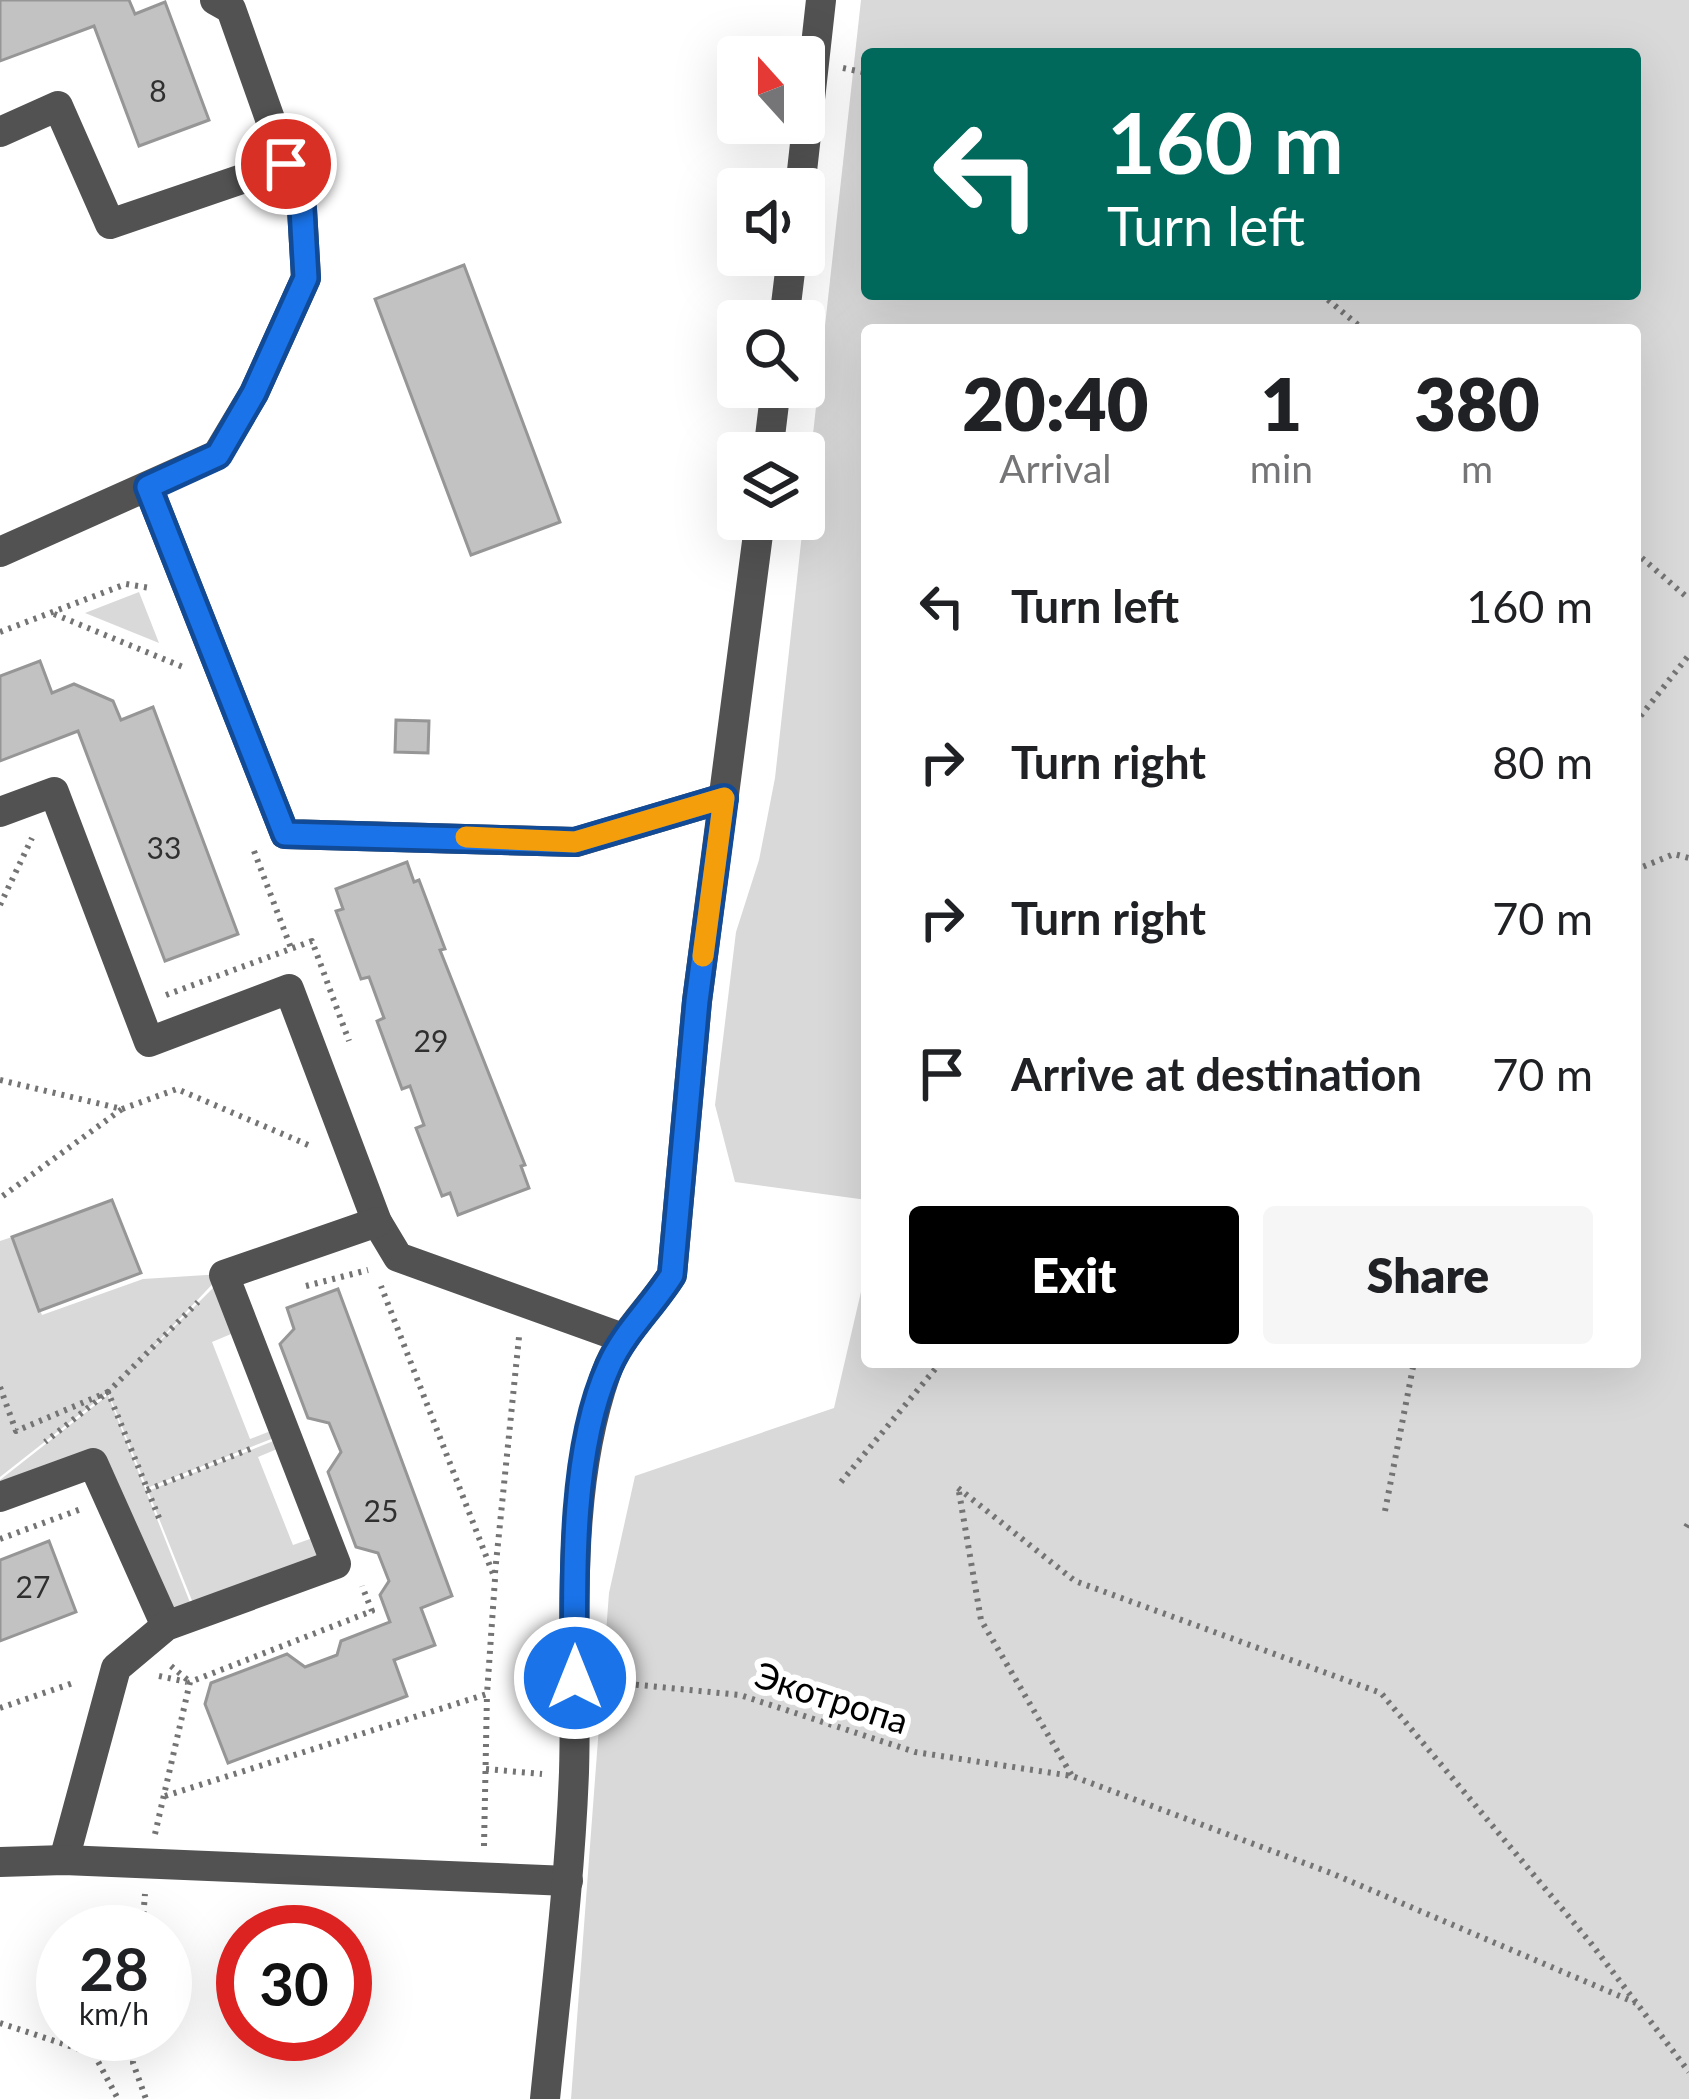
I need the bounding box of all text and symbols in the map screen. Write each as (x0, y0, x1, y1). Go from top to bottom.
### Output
north arrow (717, 36, 825, 144)
map controls (717, 36, 825, 540)
house number: 8 (149, 72, 167, 108)
text: 160 m (1107, 91, 1344, 192)
icon: left (909, 96, 1065, 252)
pin (235, 113, 337, 215)
icon: arrive (253, 131, 319, 197)
button: sound (717, 168, 825, 276)
text: Turn left (1107, 193, 1305, 258)
button: search (717, 300, 825, 408)
text: 20:40 (962, 360, 1148, 446)
text: 1 (1261, 360, 1302, 446)
text: 380 (1414, 360, 1540, 446)
button: layers (717, 432, 825, 540)
text: Arrival (999, 445, 1112, 491)
text: min (1250, 445, 1313, 491)
text: m (1461, 445, 1493, 491)
icon: left (909, 573, 975, 639)
text: Turn left (1011, 579, 1179, 633)
text: 160 m (1466, 579, 1593, 633)
icon: right (909, 729, 975, 795)
text: Turn right (1011, 735, 1206, 789)
text: 80 m (1492, 735, 1593, 789)
house number: 33 (147, 829, 181, 865)
icon: right (909, 885, 975, 951)
text: Turn right (1011, 891, 1206, 945)
text: 70 m (1492, 891, 1593, 945)
house number: 29 (414, 1022, 448, 1058)
icon: arrive (909, 1041, 975, 1107)
text: Arrive at destination (1011, 1047, 1422, 1101)
text: 70 m (1492, 1047, 1593, 1101)
button: Exit (909, 1206, 1239, 1344)
button: Share (1263, 1206, 1593, 1344)
house number: 25 (364, 1492, 398, 1528)
house number: 27 (16, 1568, 50, 1604)
position arrow (512, 1615, 638, 1741)
street label: Экотропа (750, 1652, 914, 1742)
speed limit sign: 30 (216, 1905, 372, 2061)
text: 28 (79, 1932, 149, 2004)
text: km/h (79, 1995, 149, 2031)

